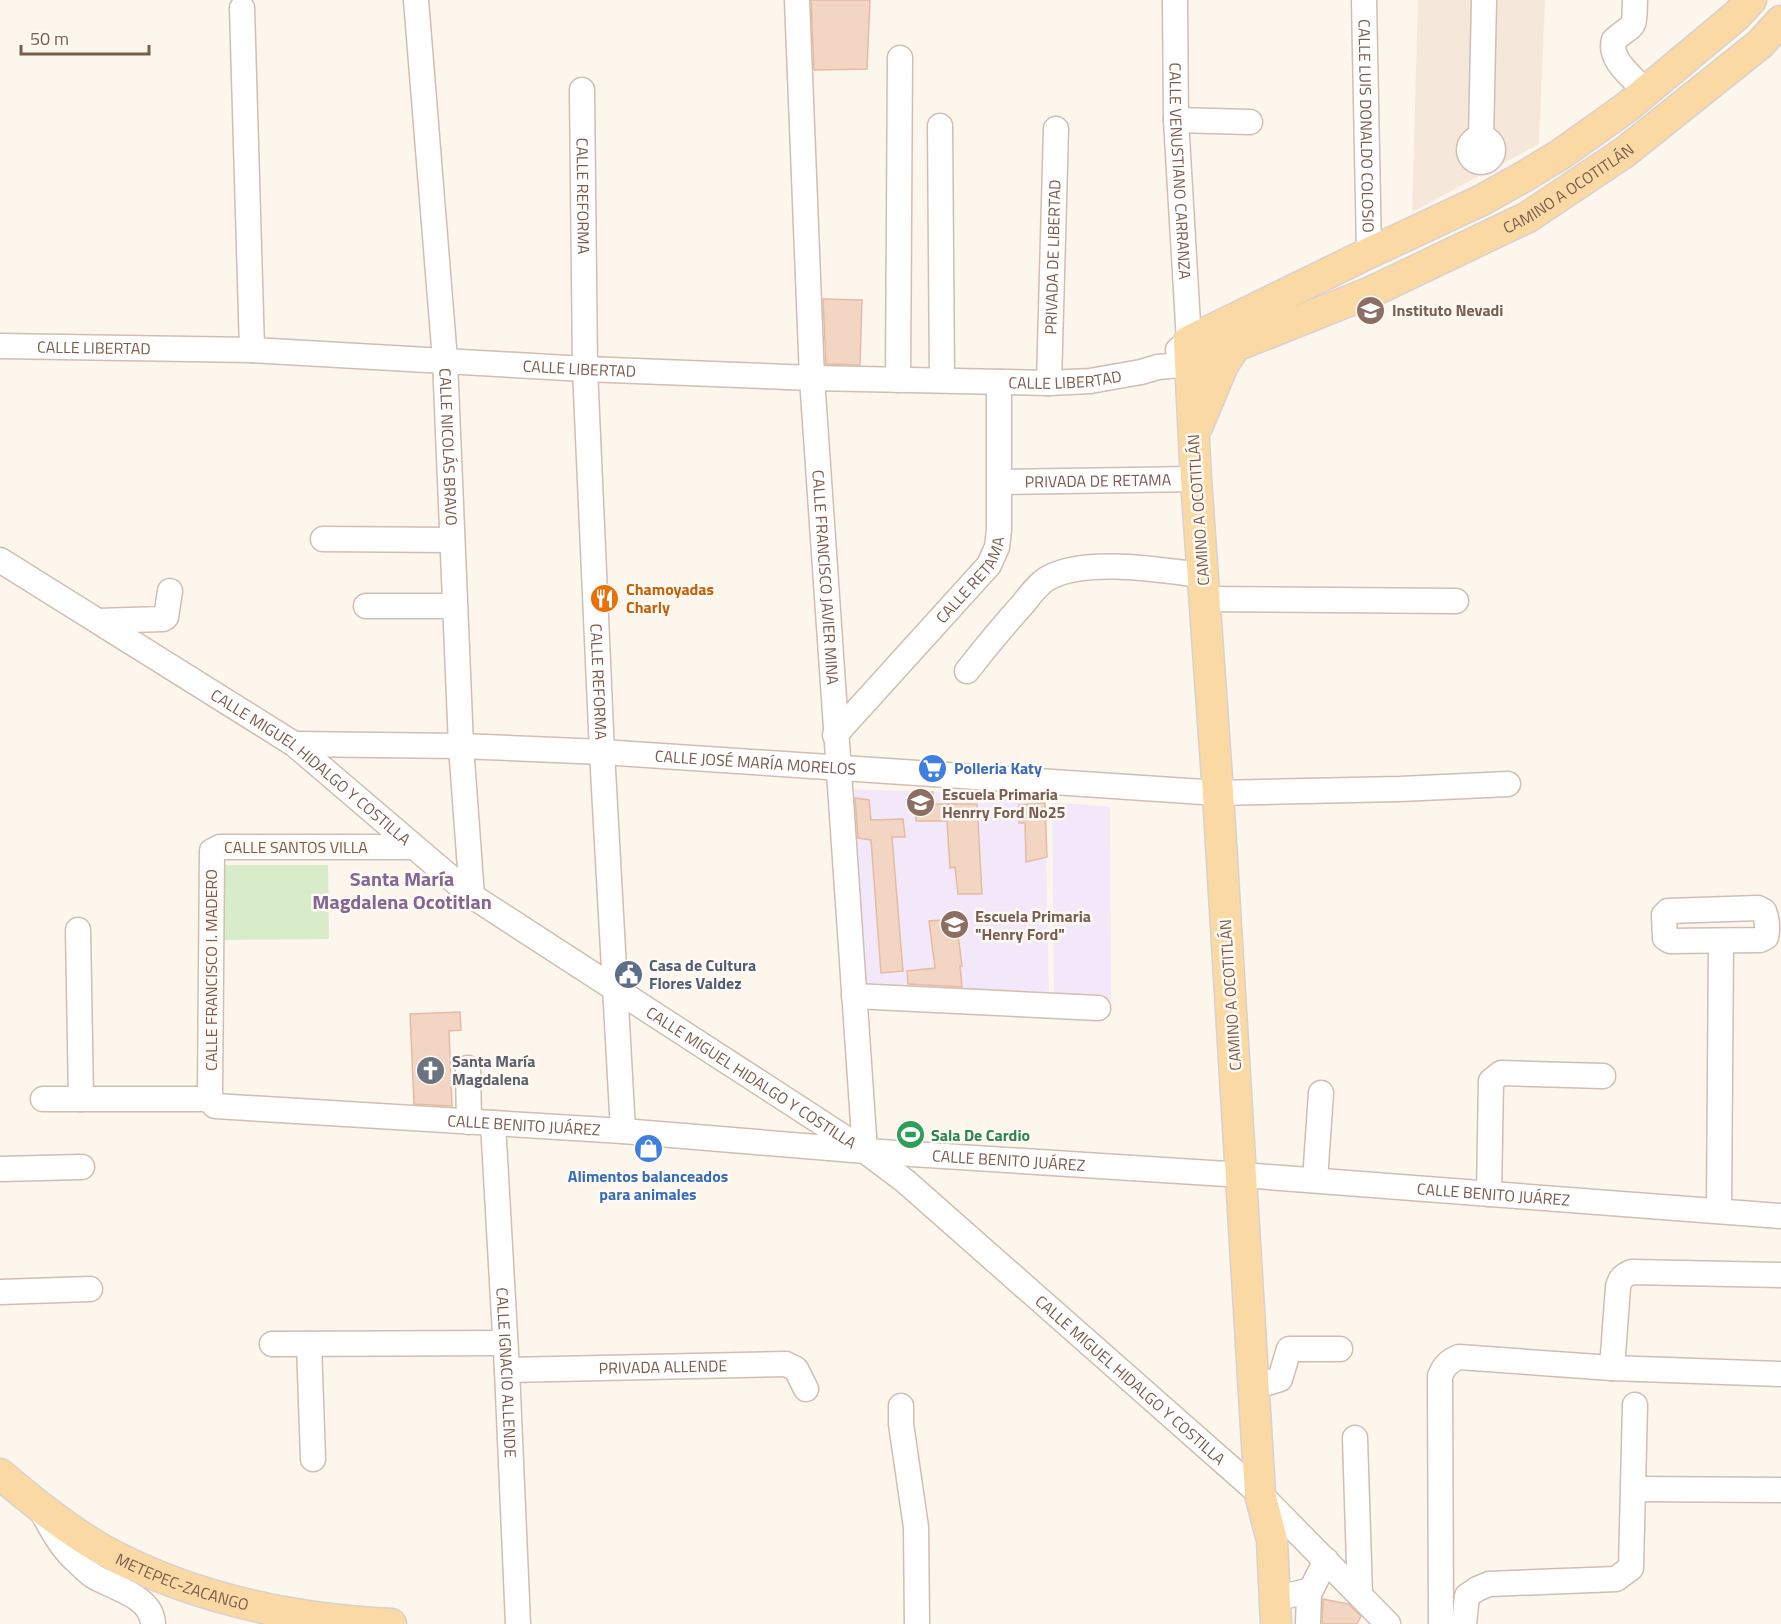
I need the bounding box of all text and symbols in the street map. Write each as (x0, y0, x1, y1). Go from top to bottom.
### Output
scale bar (21, 18, 148, 56)
street label: CALLE LUIS DONALDO COLOSIO (1352, 19, 1381, 233)
text: 50 m (30, 25, 69, 52)
street label: CALLE VENUSTIANO CARRANZA (1164, 62, 1197, 280)
street label: CAMINO A OCOTITLÁN (1499, 137, 1639, 239)
street label: CALLE REFORMA (571, 138, 596, 255)
street label: PRIVADA DE LIBERTAD (1038, 179, 1067, 335)
school or university icon: Instituto Nevadi (1355, 294, 1387, 326)
place label: Instituto Nevadi (1392, 298, 1503, 322)
street label: CALLE LIBERTAD (37, 335, 151, 360)
street label: CALLE LIBERTAD (522, 353, 637, 383)
street label: CALLE LIBERTAD (1008, 364, 1124, 395)
street label: CALLE NICOLÁS BRAVO (433, 368, 464, 526)
street label: CAMINO A OCOTITLÁN (1181, 434, 1215, 586)
street label: PRIVADA DE RETAMA (1025, 467, 1172, 494)
street label: CALLE FRANCISCO JAVIER MINA (806, 469, 845, 686)
street label: CALLE RETAMA (930, 535, 1010, 629)
place label: Chamoyadas Charly (626, 577, 714, 619)
restaurant icon: Chamoyadas Charly (589, 582, 621, 614)
street label: CALLE REFORMA (584, 623, 613, 741)
street label: CALLE MIGUEL HIDALGO Y COSTILLA (206, 683, 417, 851)
street label: CALLE JOSÉ MARÍA MORELOS (654, 744, 857, 781)
supermarket icon: Polleria Katy (917, 752, 949, 784)
place label: Polleria Katy (954, 756, 1042, 780)
place label: Escuela Primaria Henrry Ford No25 (942, 782, 1066, 824)
school or university icon: Escuela Primaria Henrry Ford No25 (905, 787, 937, 819)
street label: CALLE SANTOS VILLA (224, 835, 368, 859)
district label: Santa María Magdalena Ocotitlan (312, 863, 492, 917)
street label: CALLE FRANCISCO I. MADERO (199, 869, 223, 1071)
place label: Escuela Primaria "Henry Ford" (975, 904, 1091, 946)
school or university icon: Escuela Primaria "Henry Ford" (938, 909, 970, 941)
street label: CAMINO A OCOTITLÁN (1213, 919, 1247, 1071)
place label: Casa de Cultura Flores Valdez (649, 953, 756, 995)
public building icon: Casa de Cultura Flores Valdez (612, 958, 644, 990)
street label: CALLE MIGUEL HIDALGO Y COSTILLA (642, 1000, 862, 1155)
place label: Santa María Magdalena (452, 1049, 535, 1091)
church icon: Santa María Magdalena (415, 1054, 447, 1086)
street label: CALLE BENITO JUÁREZ (447, 1108, 601, 1142)
sports icon: Sala De Cardio (894, 1119, 926, 1151)
place label: Sala De Cardio (931, 1123, 1030, 1147)
shop icon: Alimentos balanceados para animales (632, 1132, 664, 1164)
street label: CALLE BENITO JUÁREZ (931, 1143, 1086, 1177)
place label: Alimentos balanceados para animales (568, 1164, 728, 1206)
street label: CALLE BENITO JUÁREZ (1416, 1176, 1571, 1212)
street label: CALLE IGNACIO ALLENDE (490, 1287, 523, 1458)
street label: CALLE MIGUEL HIDALGO Y COSTILLA (1030, 1289, 1231, 1471)
street label: PRIVADA ALLENDE (598, 1353, 728, 1380)
street label: METEPEC-ZACANGO (112, 1547, 251, 1616)

